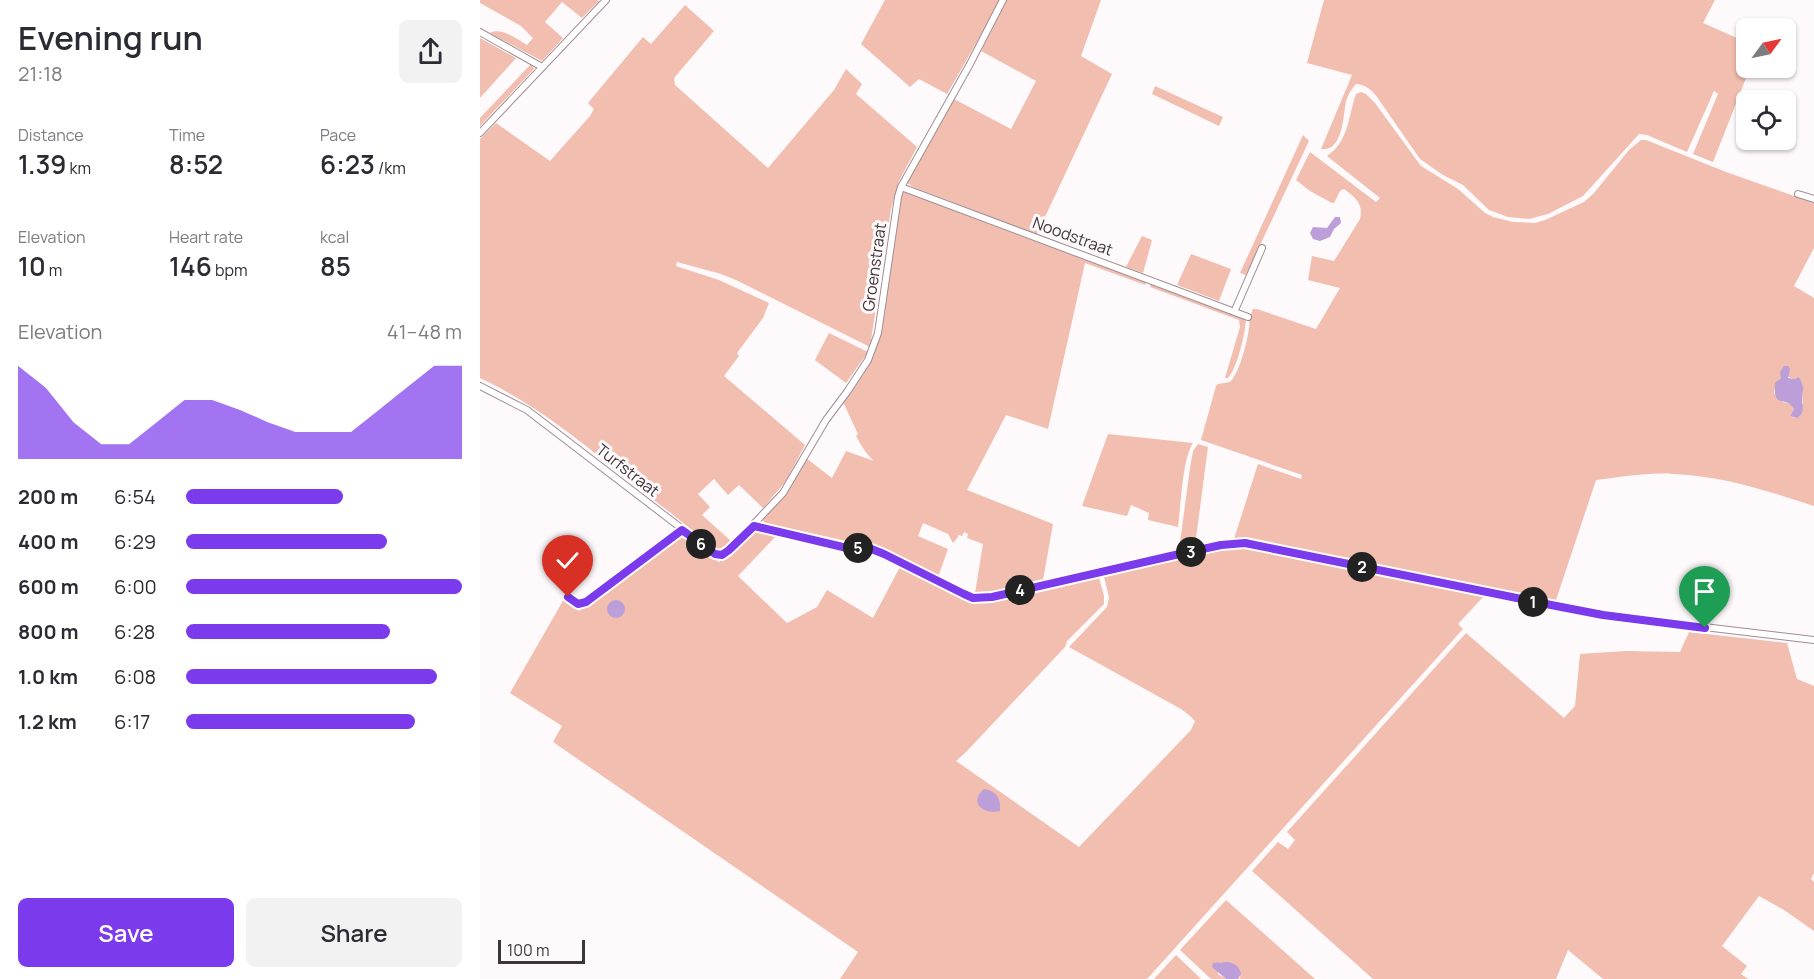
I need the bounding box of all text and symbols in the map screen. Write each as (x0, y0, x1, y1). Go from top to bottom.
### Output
text: Evening run (18, 15, 203, 60)
north arrow (1736, 18, 1796, 78)
map controls (1736, 18, 1796, 150)
button: share (399, 20, 462, 83)
text: 21:18 (18, 60, 63, 87)
button: locate (1736, 90, 1796, 150)
text: Distance (18, 124, 84, 146)
text: Time (169, 124, 205, 146)
text: Pace (320, 124, 356, 146)
text: 1.39 (18, 146, 66, 182)
text: 8:52 (169, 146, 223, 182)
text: 6:23 (320, 146, 375, 182)
text: km (66, 157, 91, 179)
text: /km (375, 157, 406, 179)
street label: Noodstraat (1030, 211, 1116, 261)
street label: Groenstraat (857, 221, 891, 313)
text: Elevation (18, 226, 86, 248)
text: Heart rate (169, 226, 243, 248)
text: kcal (320, 226, 349, 248)
text: 10 (18, 248, 46, 284)
text: 146 (169, 248, 212, 284)
text: 85 (320, 248, 351, 284)
text: m (46, 259, 62, 281)
text: bpm (212, 259, 248, 281)
text: Elevation (18, 318, 102, 345)
text: 41–48 m (387, 318, 462, 345)
street label: Turfstraat (592, 439, 664, 501)
text: 200 m (18, 483, 78, 510)
text: 6:54 (114, 483, 156, 510)
text: 400 m (18, 528, 78, 555)
text: 6:29 (114, 528, 156, 555)
pin: 6 (686, 529, 716, 559)
text: 6 (696, 533, 706, 555)
pin: 5 (843, 533, 873, 563)
pin (542, 535, 593, 597)
text: 5 (853, 537, 863, 559)
pin: 3 (1176, 537, 1206, 567)
text: 3 (1186, 541, 1196, 563)
icon: check (551, 544, 584, 577)
pin: 2 (1347, 552, 1377, 582)
text: 2 (1357, 556, 1367, 578)
pin (1679, 566, 1730, 628)
text: 600 m (18, 573, 79, 600)
text: 6:00 (114, 573, 157, 600)
pin: 4 (1005, 575, 1035, 605)
icon: arrive (1688, 575, 1721, 608)
text: 4 (1015, 579, 1025, 601)
pin: 1 (1518, 587, 1548, 617)
text: 1 (1529, 591, 1537, 613)
text: 800 m (18, 618, 79, 645)
text: 6:28 (114, 618, 155, 645)
text: 1.0 km (18, 663, 78, 690)
text: 6:08 (114, 663, 156, 690)
text: 1.2 km (18, 708, 77, 735)
text: 6:17 (114, 708, 150, 735)
button: Save (18, 898, 234, 967)
button: Share (246, 898, 462, 967)
scale bar (498, 937, 585, 964)
text: 100 m (507, 939, 550, 961)

